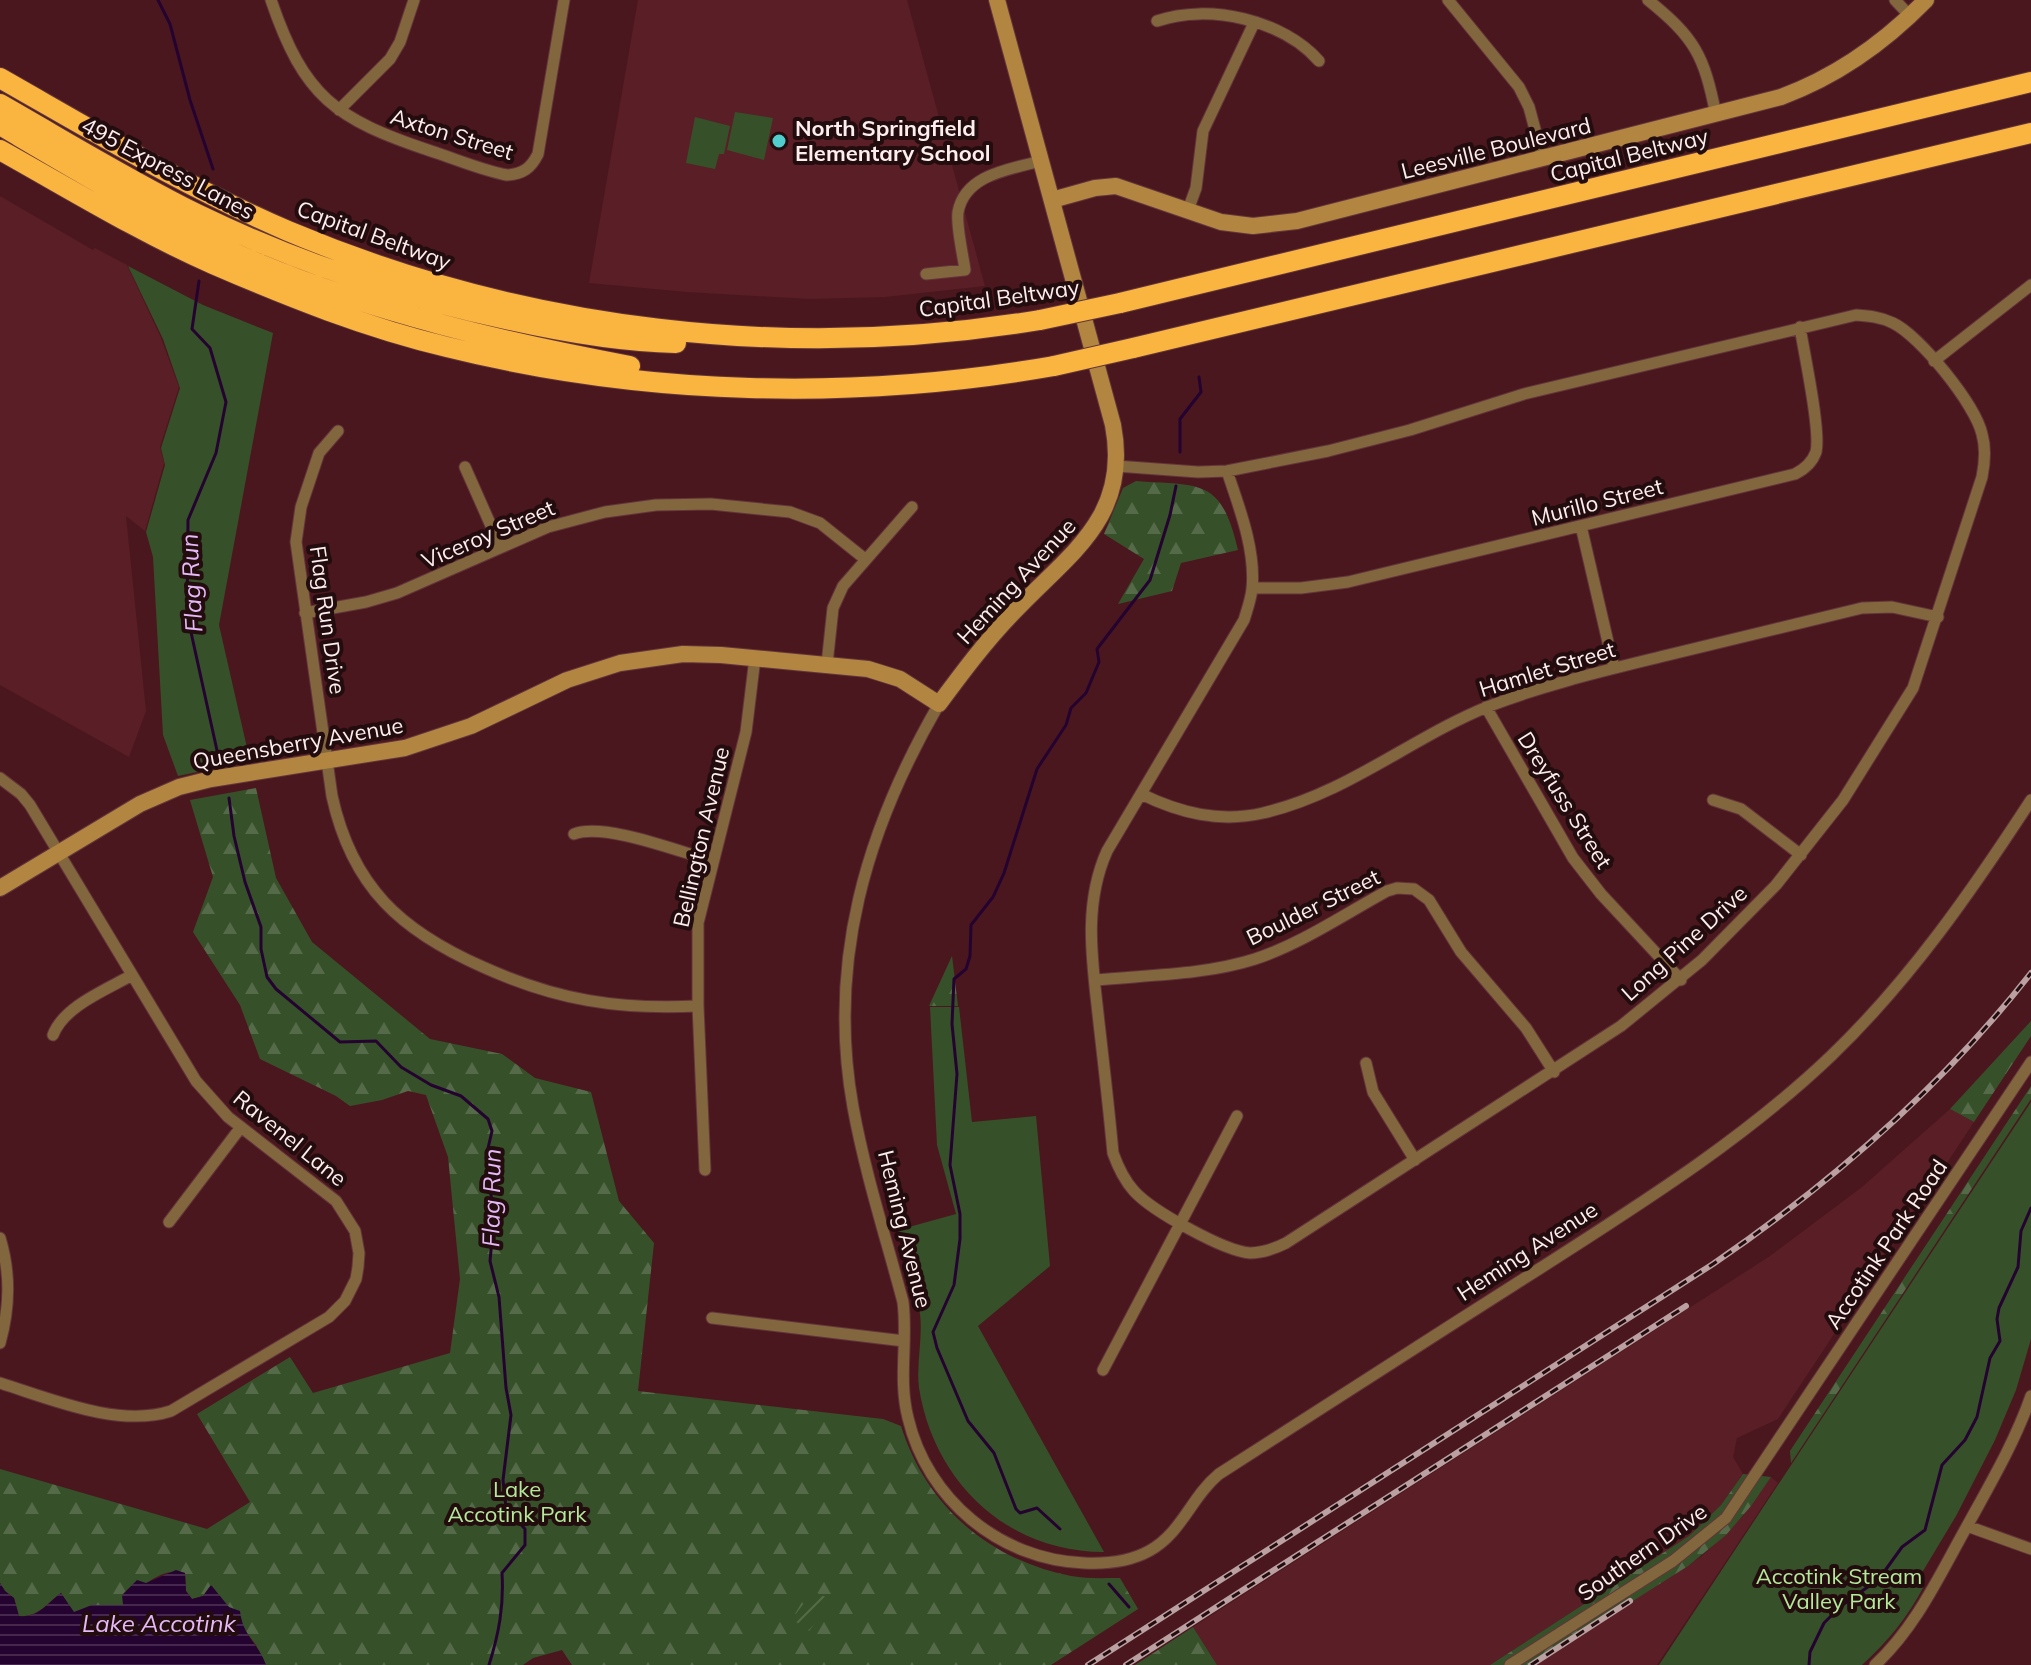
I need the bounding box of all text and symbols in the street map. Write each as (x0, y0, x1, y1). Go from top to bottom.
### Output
street label: Axton Street (387, 102, 517, 166)
street label: 495 Express Lanes (77, 111, 259, 225)
street label: Leesville Boulevard (1398, 111, 1594, 185)
place label: North Springfield Elementary School (795, 114, 991, 167)
street label: Capital Beltway (1547, 122, 1711, 188)
marker: North Springfield Elementary School (770, 132, 788, 150)
street label: Capital Beltway (293, 194, 455, 276)
street label: Capital Beltway (917, 273, 1081, 323)
street label: Murillo Street (1528, 472, 1666, 532)
street label: Viceroy Street (417, 493, 559, 575)
street label: Heming Avenue (951, 512, 1081, 650)
water label: Flag Run (173, 533, 209, 633)
street label: Flag Run Drive (304, 544, 352, 696)
street label: Hamlet Street (1476, 635, 1619, 703)
street label: Queensberry Avenue (191, 711, 405, 775)
street label: Dreyfuss Street (1512, 726, 1618, 874)
street label: Bellington Avenue (667, 744, 735, 930)
street label: Boulder Street (1242, 862, 1385, 951)
street label: Long Pine Drive (1615, 879, 1753, 1007)
street label: Ravenel Lane (228, 1084, 352, 1192)
street label: Heming Avenue (872, 1147, 938, 1311)
water label: Flag Run (475, 1148, 507, 1248)
street label: Accotink Park Road (1819, 1154, 1953, 1334)
street label: Heming Avenue (1451, 1195, 1603, 1307)
park label: Lake Accotink Park (447, 1475, 587, 1528)
street label: Southern Drive (1572, 1497, 1712, 1607)
park label: Accotink Stream Valley Park (1756, 1562, 1922, 1615)
water label: Lake Accotink (82, 1608, 237, 1638)

